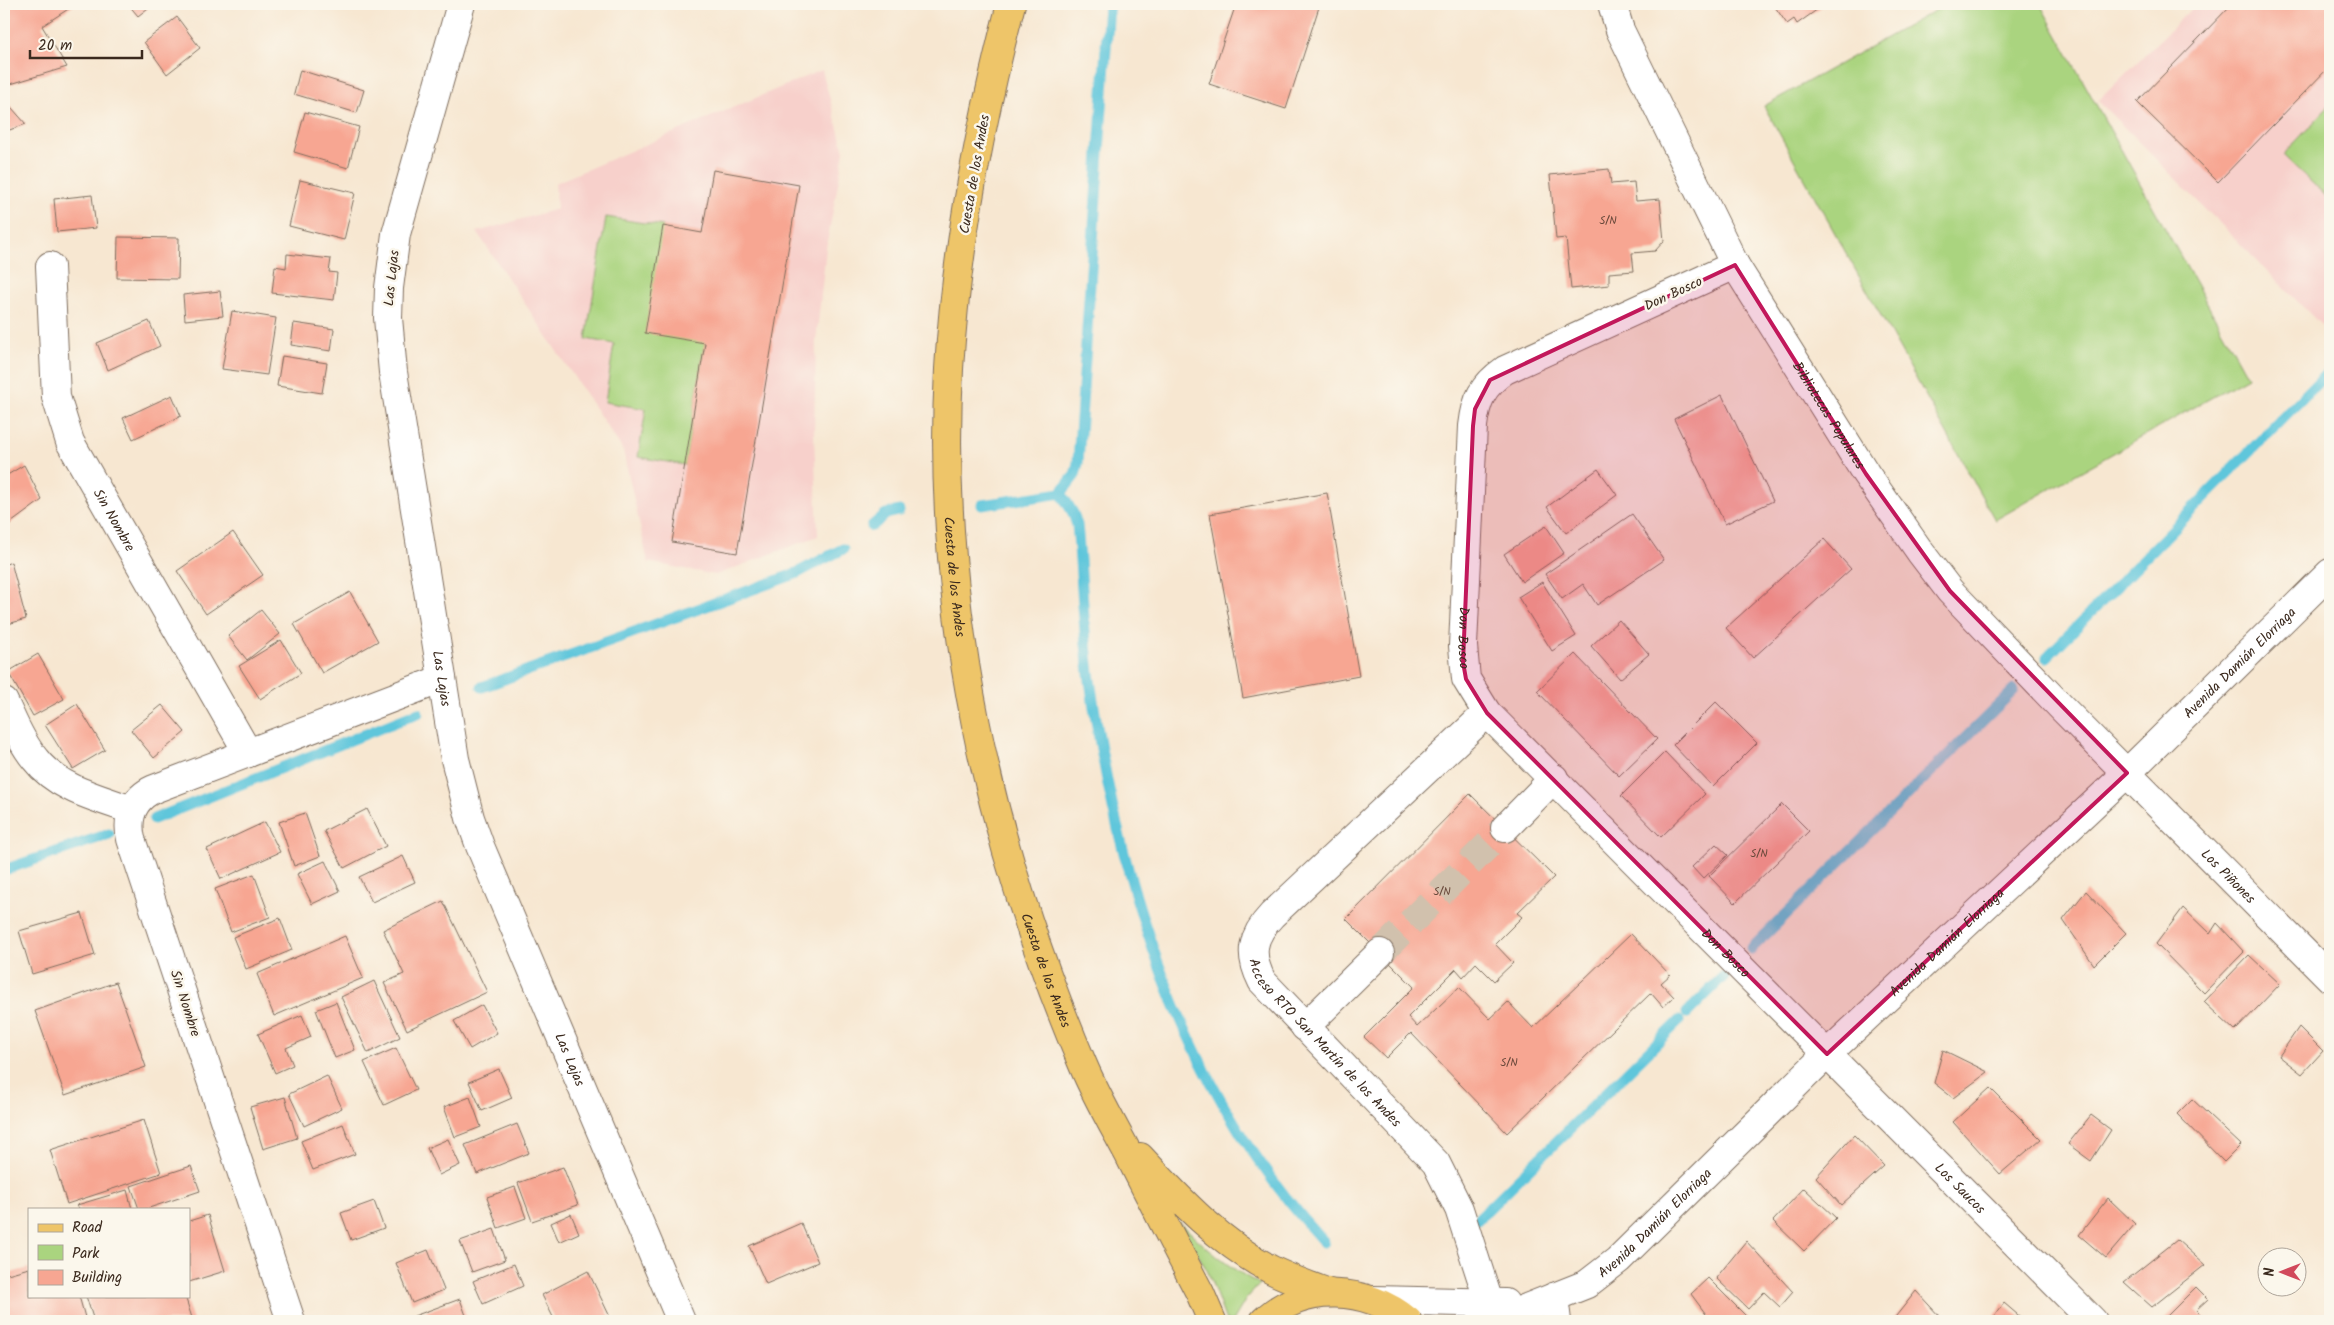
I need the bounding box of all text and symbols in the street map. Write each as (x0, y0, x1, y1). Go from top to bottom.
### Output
scale bar (30, 28, 142, 60)
text: 20 m (38, 34, 72, 58)
street label: Cuesta de los Andes (954, 113, 996, 235)
house number: S/N (1599, 212, 1617, 230)
street label: Las Lajas (378, 249, 406, 307)
street label: Don Bosco (1641, 271, 1706, 317)
street label: Bibliotecas Populares (1786, 358, 1870, 474)
street label: Sin Nombre (87, 485, 141, 556)
street label: Cuesta de los Andes (937, 516, 971, 638)
street label: Avenida Damián Elorriaga (2179, 602, 2302, 724)
street label: Don Bosco (1451, 606, 1475, 670)
street label: Las Lajas (426, 649, 456, 708)
street label: Los Piñones (2195, 844, 2260, 909)
house number: S/N (1750, 845, 1768, 863)
house number: S/N (1433, 883, 1451, 901)
street label: Avenida Damián Elorriaga (1885, 883, 2010, 1002)
street label: Cuesta de los Andes (1014, 910, 1076, 1031)
street label: Don Bosco (1696, 924, 1755, 983)
street label: Acceso RTO San Martín de los Andes (1242, 956, 1406, 1133)
street label: Sin Nombre (164, 967, 206, 1040)
street label: Las Lajas (548, 1030, 590, 1090)
house number: S/N (1500, 1054, 1518, 1072)
street label: Los Saucos (1929, 1158, 1990, 1220)
street label: Avenida Damián Elorriaga (1593, 1163, 1717, 1284)
legend (28, 1208, 190, 1298)
text: Road (72, 1216, 103, 1240)
text: Park (72, 1242, 100, 1266)
north arrow (2256, 1248, 2306, 1298)
text: Building (72, 1266, 122, 1290)
text: N (2259, 1267, 2281, 1276)

